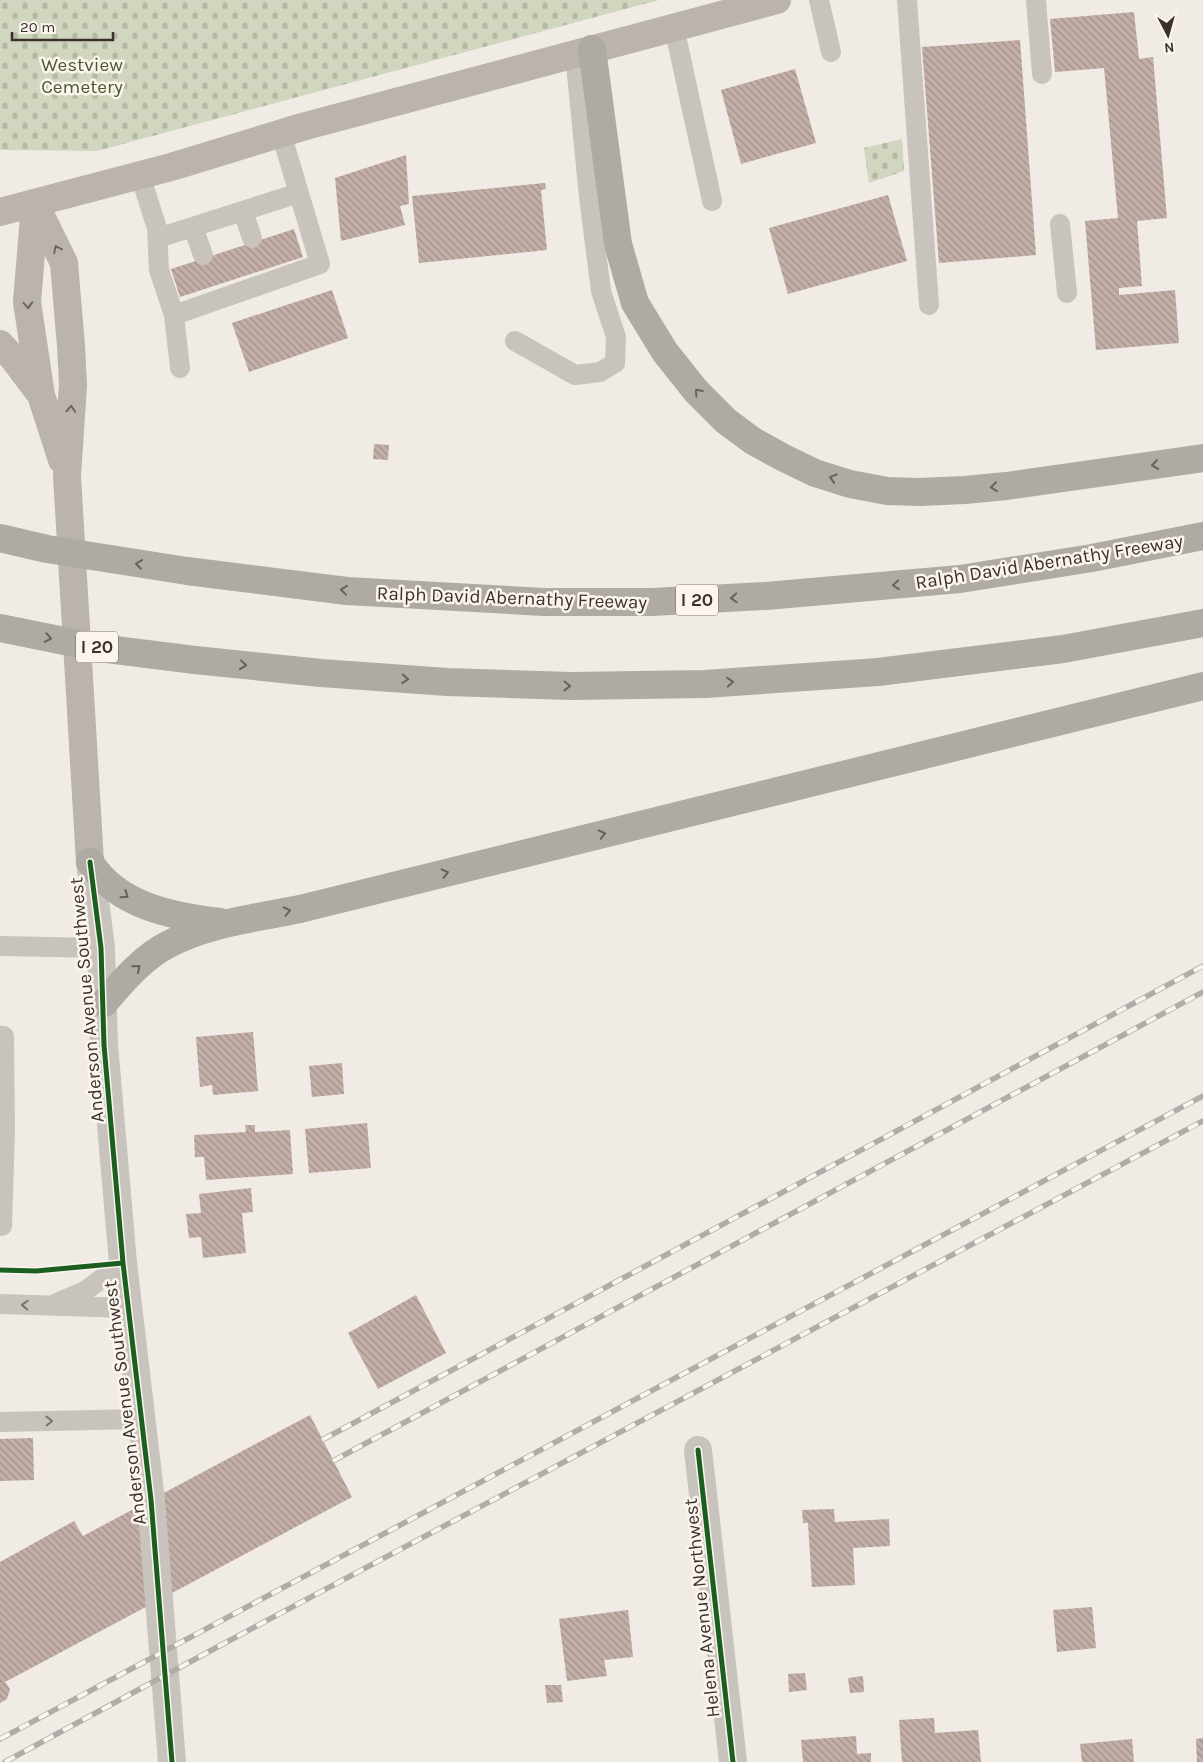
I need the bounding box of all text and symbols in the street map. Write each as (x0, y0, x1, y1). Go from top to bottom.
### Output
scale bar (12, 10, 114, 42)
north arrow (1143, 10, 1193, 60)
text: 20 m (20, 18, 55, 36)
text: N (1163, 38, 1175, 56)
park label: Westview Cemetery (41, 54, 123, 98)
one-way arrow (53, 245, 63, 254)
one-way arrow (22, 301, 33, 309)
one-way arrow (695, 389, 704, 398)
one-way arrow (66, 405, 77, 413)
one-way arrow (1150, 459, 1159, 469)
one-way arrow (829, 474, 838, 484)
one-way arrow (990, 481, 998, 492)
street label: Ralph David Abernathy Freeway (914, 530, 1185, 594)
one-way arrow (135, 559, 143, 569)
one-way arrow (892, 579, 900, 590)
street label: Ralph David Abernathy Freeway (376, 582, 648, 614)
road number: I 20 (676, 584, 718, 616)
one-way arrow (340, 585, 348, 596)
one-way arrow (730, 592, 738, 603)
one-way arrow (43, 632, 52, 643)
road number: I 20 (76, 632, 118, 662)
one-way arrow (239, 659, 247, 670)
one-way arrow (401, 673, 409, 684)
one-way arrow (726, 677, 734, 688)
one-way arrow (564, 680, 572, 691)
one-way arrow (598, 829, 607, 840)
one-way arrow (440, 868, 449, 879)
street label: Anderson Avenue Southwest (65, 876, 109, 1124)
one-way arrow (119, 889, 128, 899)
one-way arrow (282, 906, 291, 917)
one-way arrow (132, 965, 141, 974)
street label: Anderson Avenue Southwest (99, 1279, 151, 1526)
one-way arrow (21, 1300, 29, 1310)
one-way arrow (45, 1416, 53, 1426)
street label: Helena Avenue Northwest (680, 1497, 724, 1719)

